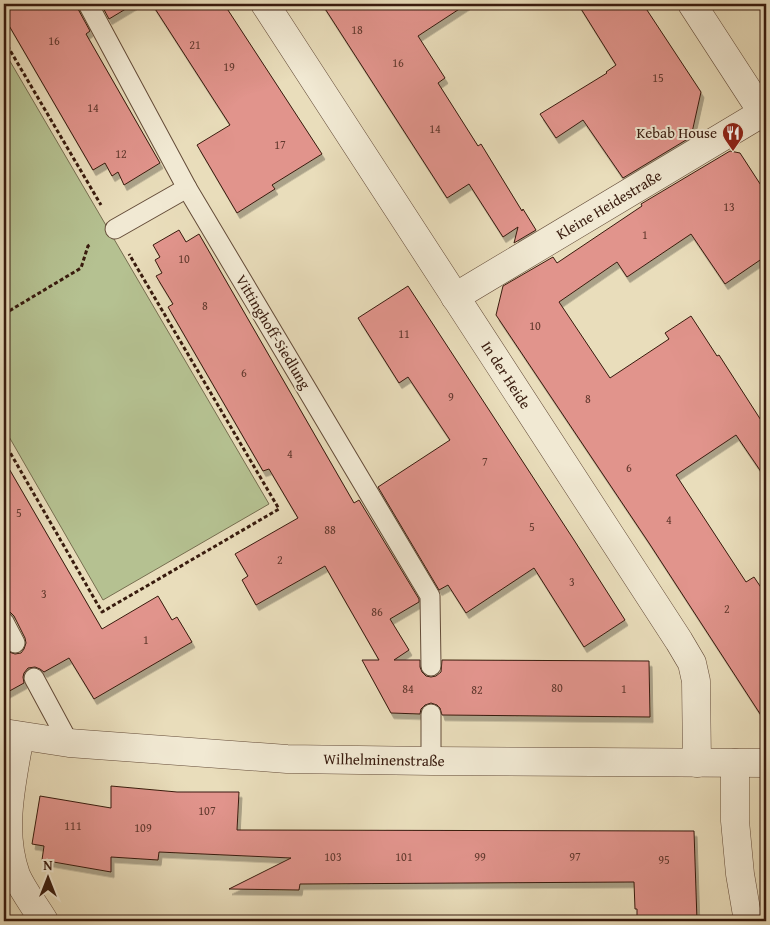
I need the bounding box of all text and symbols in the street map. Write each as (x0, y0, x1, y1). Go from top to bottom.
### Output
house number: 18 (351, 21, 363, 38)
house number: 16 (48, 32, 60, 49)
house number: 21 (189, 36, 201, 53)
house number: 16 (392, 54, 404, 71)
house number: 19 (223, 58, 235, 75)
house number: 15 (652, 69, 664, 86)
house number: 14 (87, 99, 99, 116)
house number: 14 (429, 120, 441, 137)
restaurant icon: Kebab House (721, 121, 745, 152)
place label: Kebab House (636, 122, 717, 143)
house number: 17 (274, 136, 286, 153)
house number: 12 (115, 145, 127, 162)
street label: Kleine Heidestraße (552, 165, 665, 244)
house number: 13 (723, 198, 735, 215)
house number: 1 (642, 226, 648, 243)
house number: 10 (178, 250, 190, 267)
street label: Vittinghoff-Siedlung (231, 270, 316, 393)
house number: 8 (202, 297, 208, 314)
house number: 10 (529, 317, 541, 334)
house number: 11 (398, 325, 410, 342)
street label: In der Heide (477, 337, 536, 413)
house number: 6 (241, 364, 247, 381)
house number: 9 (448, 388, 454, 405)
house number: 8 (585, 390, 591, 407)
house number: 4 (287, 445, 293, 462)
house number: 7 (482, 453, 488, 470)
house number: 6 (626, 459, 632, 476)
house number: 5 (16, 504, 22, 521)
house number: 4 (666, 511, 672, 528)
house number: 5 (529, 518, 535, 535)
house number: 88 (324, 521, 336, 538)
house number: 2 (277, 551, 283, 568)
house number: 3 (569, 573, 575, 590)
house number: 3 (41, 585, 47, 602)
house number: 2 (724, 600, 730, 617)
house number: 86 (371, 603, 383, 620)
house number: 1 (143, 631, 149, 648)
house number: 80 (551, 679, 563, 696)
house number: 84 (402, 680, 414, 697)
house number: 1 (621, 680, 627, 697)
house number: 82 (471, 681, 483, 698)
street label: Wilhelminenstraße (323, 748, 445, 771)
house number: 107 (198, 802, 216, 819)
house number: 111 (64, 817, 82, 834)
house number: 109 (134, 819, 152, 836)
house number: 103 (324, 848, 342, 865)
house number: 101 (395, 848, 413, 865)
house number: 99 (474, 848, 486, 865)
house number: 97 (569, 848, 581, 865)
house number: 95 (658, 851, 670, 868)
north arrow (22, 852, 72, 902)
text: N (43, 855, 53, 875)

